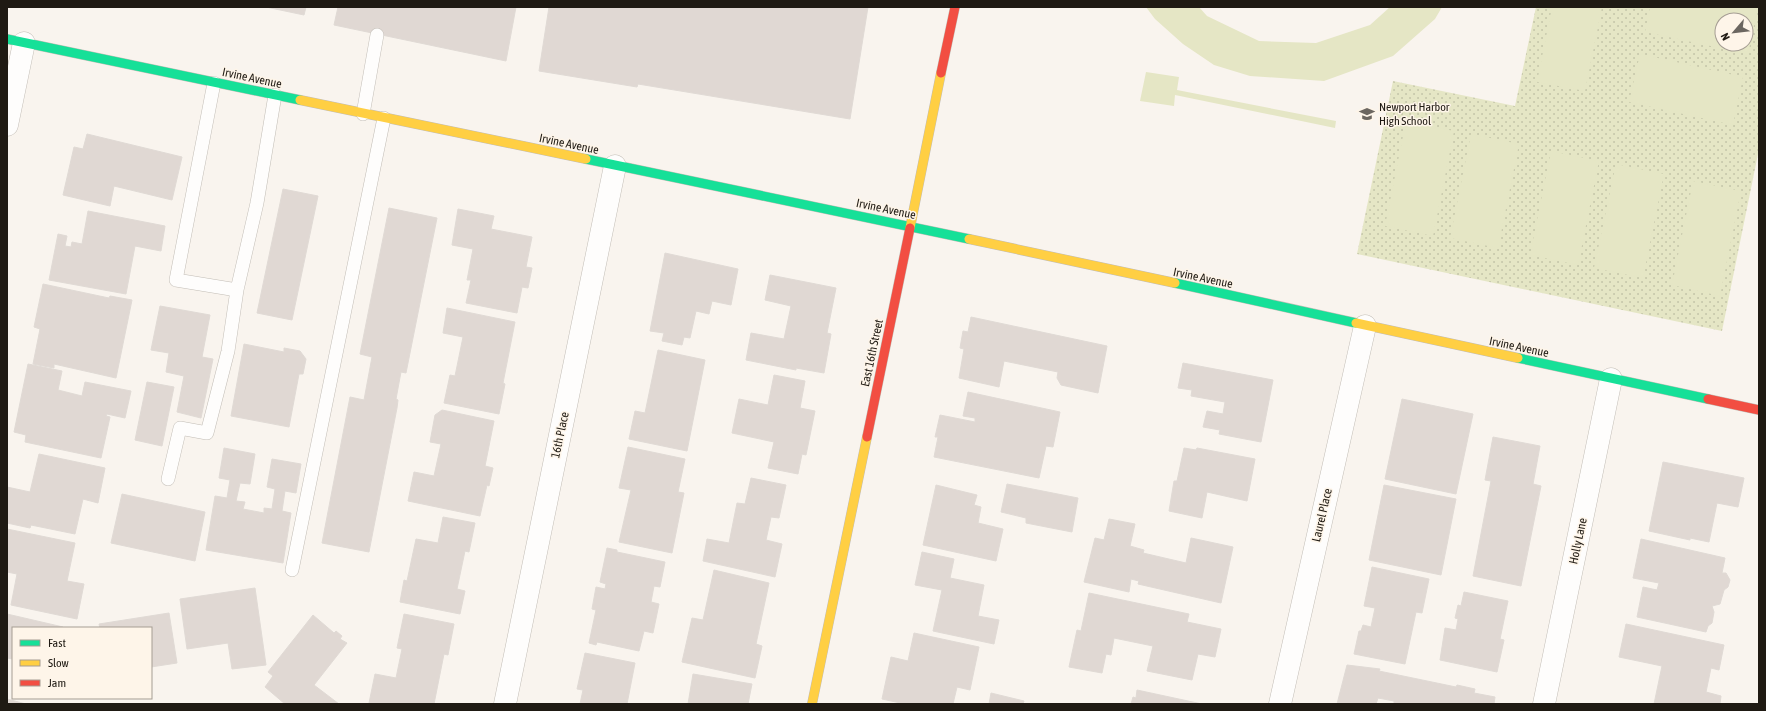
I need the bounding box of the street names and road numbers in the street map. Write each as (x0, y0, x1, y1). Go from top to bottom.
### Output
street label: Irvine Avenue (221, 65, 283, 91)
street label: Irvine Avenue (538, 131, 600, 157)
street label: Irvine Avenue (855, 196, 917, 222)
street label: Irvine Avenue (1172, 265, 1234, 291)
street label: East 16th Street (858, 317, 886, 388)
street label: Irvine Avenue (1488, 334, 1550, 360)
street label: 16th Place (548, 411, 572, 459)
street label: Laurel Place (1309, 487, 1335, 543)
street label: Holly Lane (1566, 517, 1590, 565)

